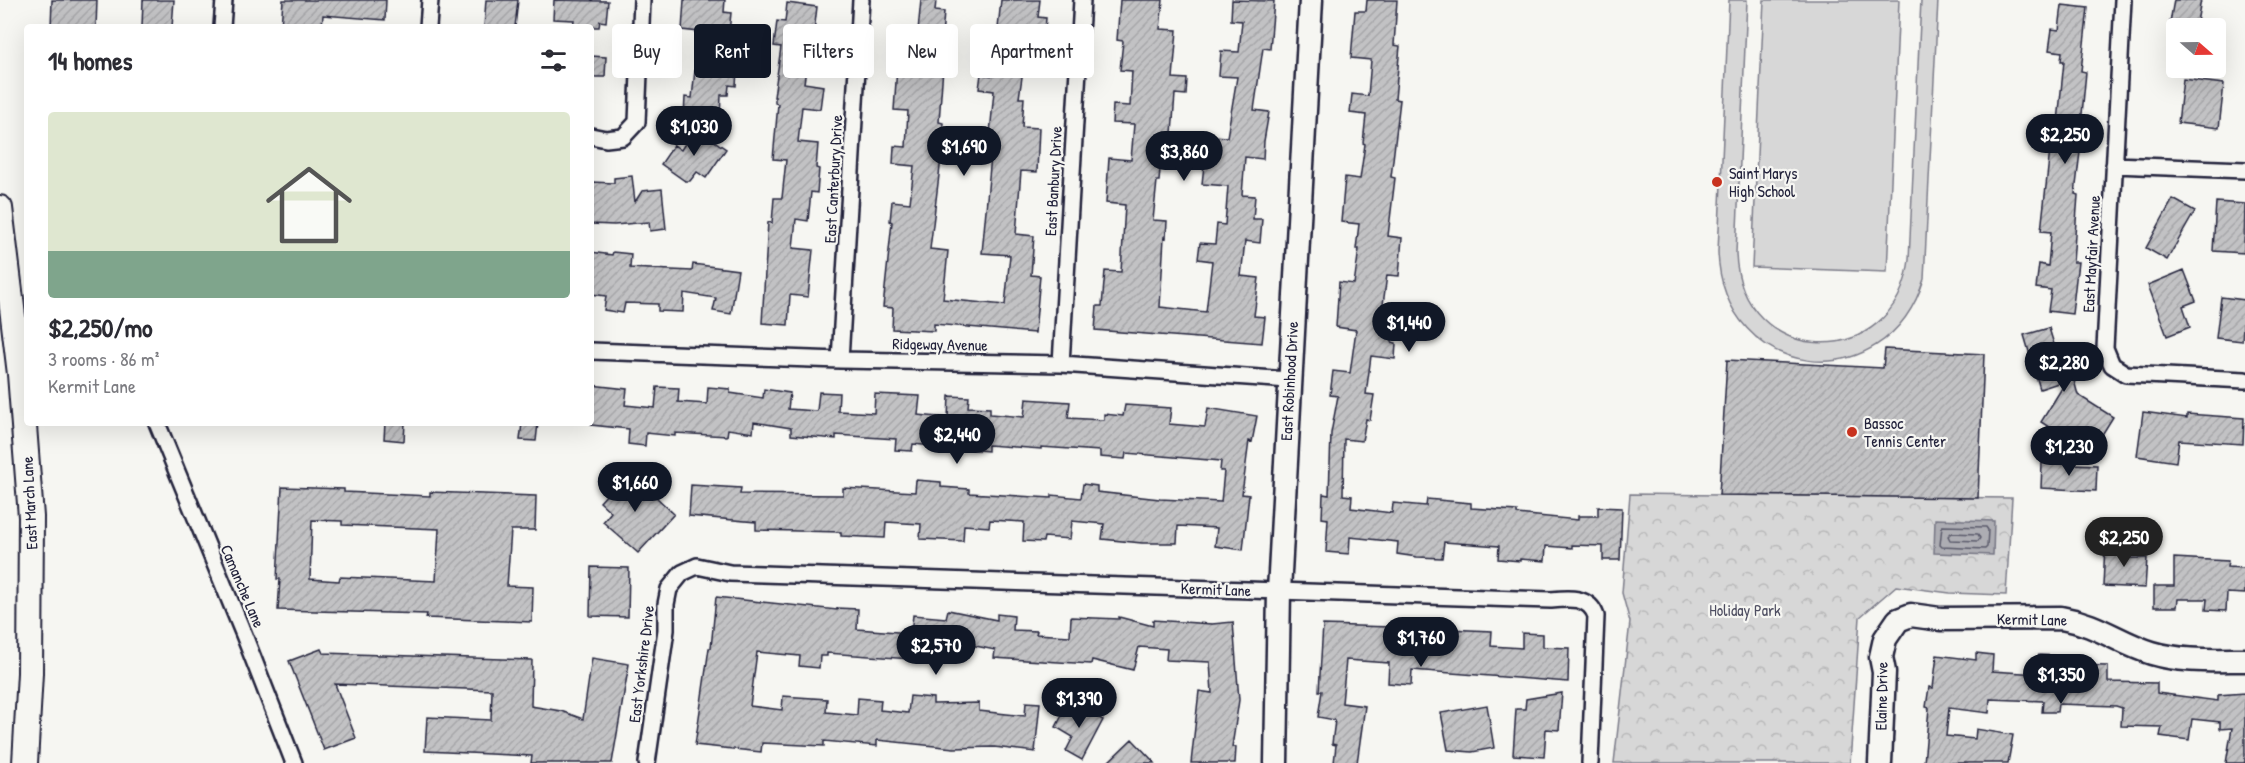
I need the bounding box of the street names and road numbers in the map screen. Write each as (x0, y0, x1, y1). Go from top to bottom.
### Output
street label: East Canterbury Drive (819, 114, 847, 244)
street label: East Banbury Drive (1039, 125, 1067, 237)
street label: East Mayfair Avenue (2077, 194, 2105, 313)
street label: East Robinhood Drive (1275, 320, 1303, 441)
street label: Ridgeway Avenue (892, 332, 988, 356)
street label: East March Lane (16, 455, 42, 550)
street label: Camanche Lane (216, 541, 271, 631)
street label: Kermit Lane (1180, 577, 1252, 601)
street label: East Yorkshire Drive (623, 604, 659, 724)
street label: Kermit Lane (1997, 607, 2068, 631)
street label: Elaine Drive (1869, 661, 1893, 730)

